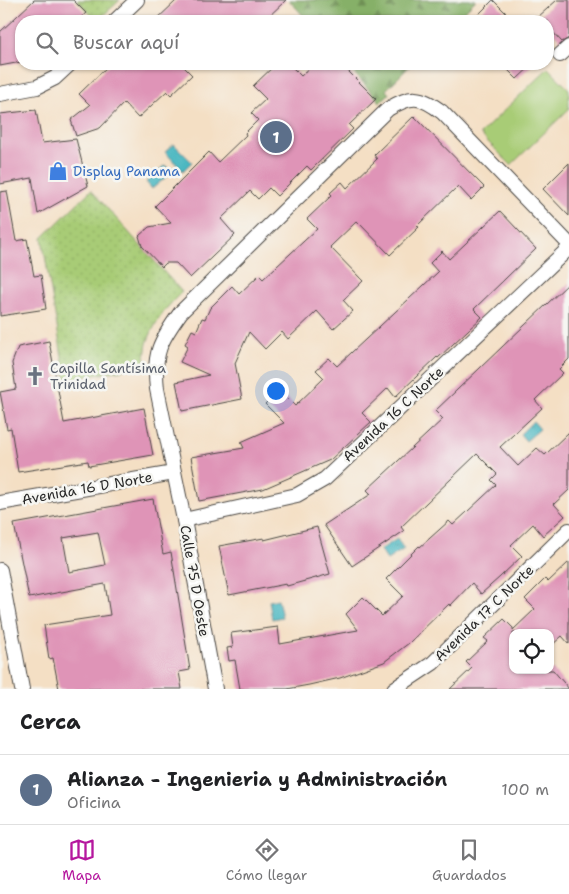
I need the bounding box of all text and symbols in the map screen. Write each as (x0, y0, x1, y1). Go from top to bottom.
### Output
search box (15, 15, 554, 70)
icon: search (33, 29, 61, 57)
text: Buscar aquí (73, 30, 179, 55)
pin: 1 (260, 118, 292, 156)
shop icon: Display Panama (47, 160, 69, 182)
place label: Display Panama (73, 162, 180, 180)
place label: Capilla Santísima Trinidad (50, 359, 166, 393)
street label: Avenida 16 C Norte (339, 363, 447, 465)
church icon: Capilla Santísima Trinidad (24, 365, 46, 387)
your location (263, 378, 289, 404)
street label: Avenida 16 D Norte (20, 468, 154, 508)
street label: Calle 75 D Oeste (176, 524, 214, 638)
street label: Avenida 17 C Norte (431, 561, 538, 665)
map controls (509, 629, 554, 674)
button: locate (509, 629, 554, 674)
text: Cerca (20, 708, 81, 736)
text: Alianza - Ingenieria y Administración (67, 767, 447, 792)
text: 1 (32, 779, 40, 800)
text: 100 m (501, 779, 549, 800)
text: Oficina (67, 792, 121, 813)
tab: Mapa (62, 836, 101, 884)
tab: Cómo llegar (226, 836, 307, 884)
tab: Guardados (432, 836, 507, 884)

